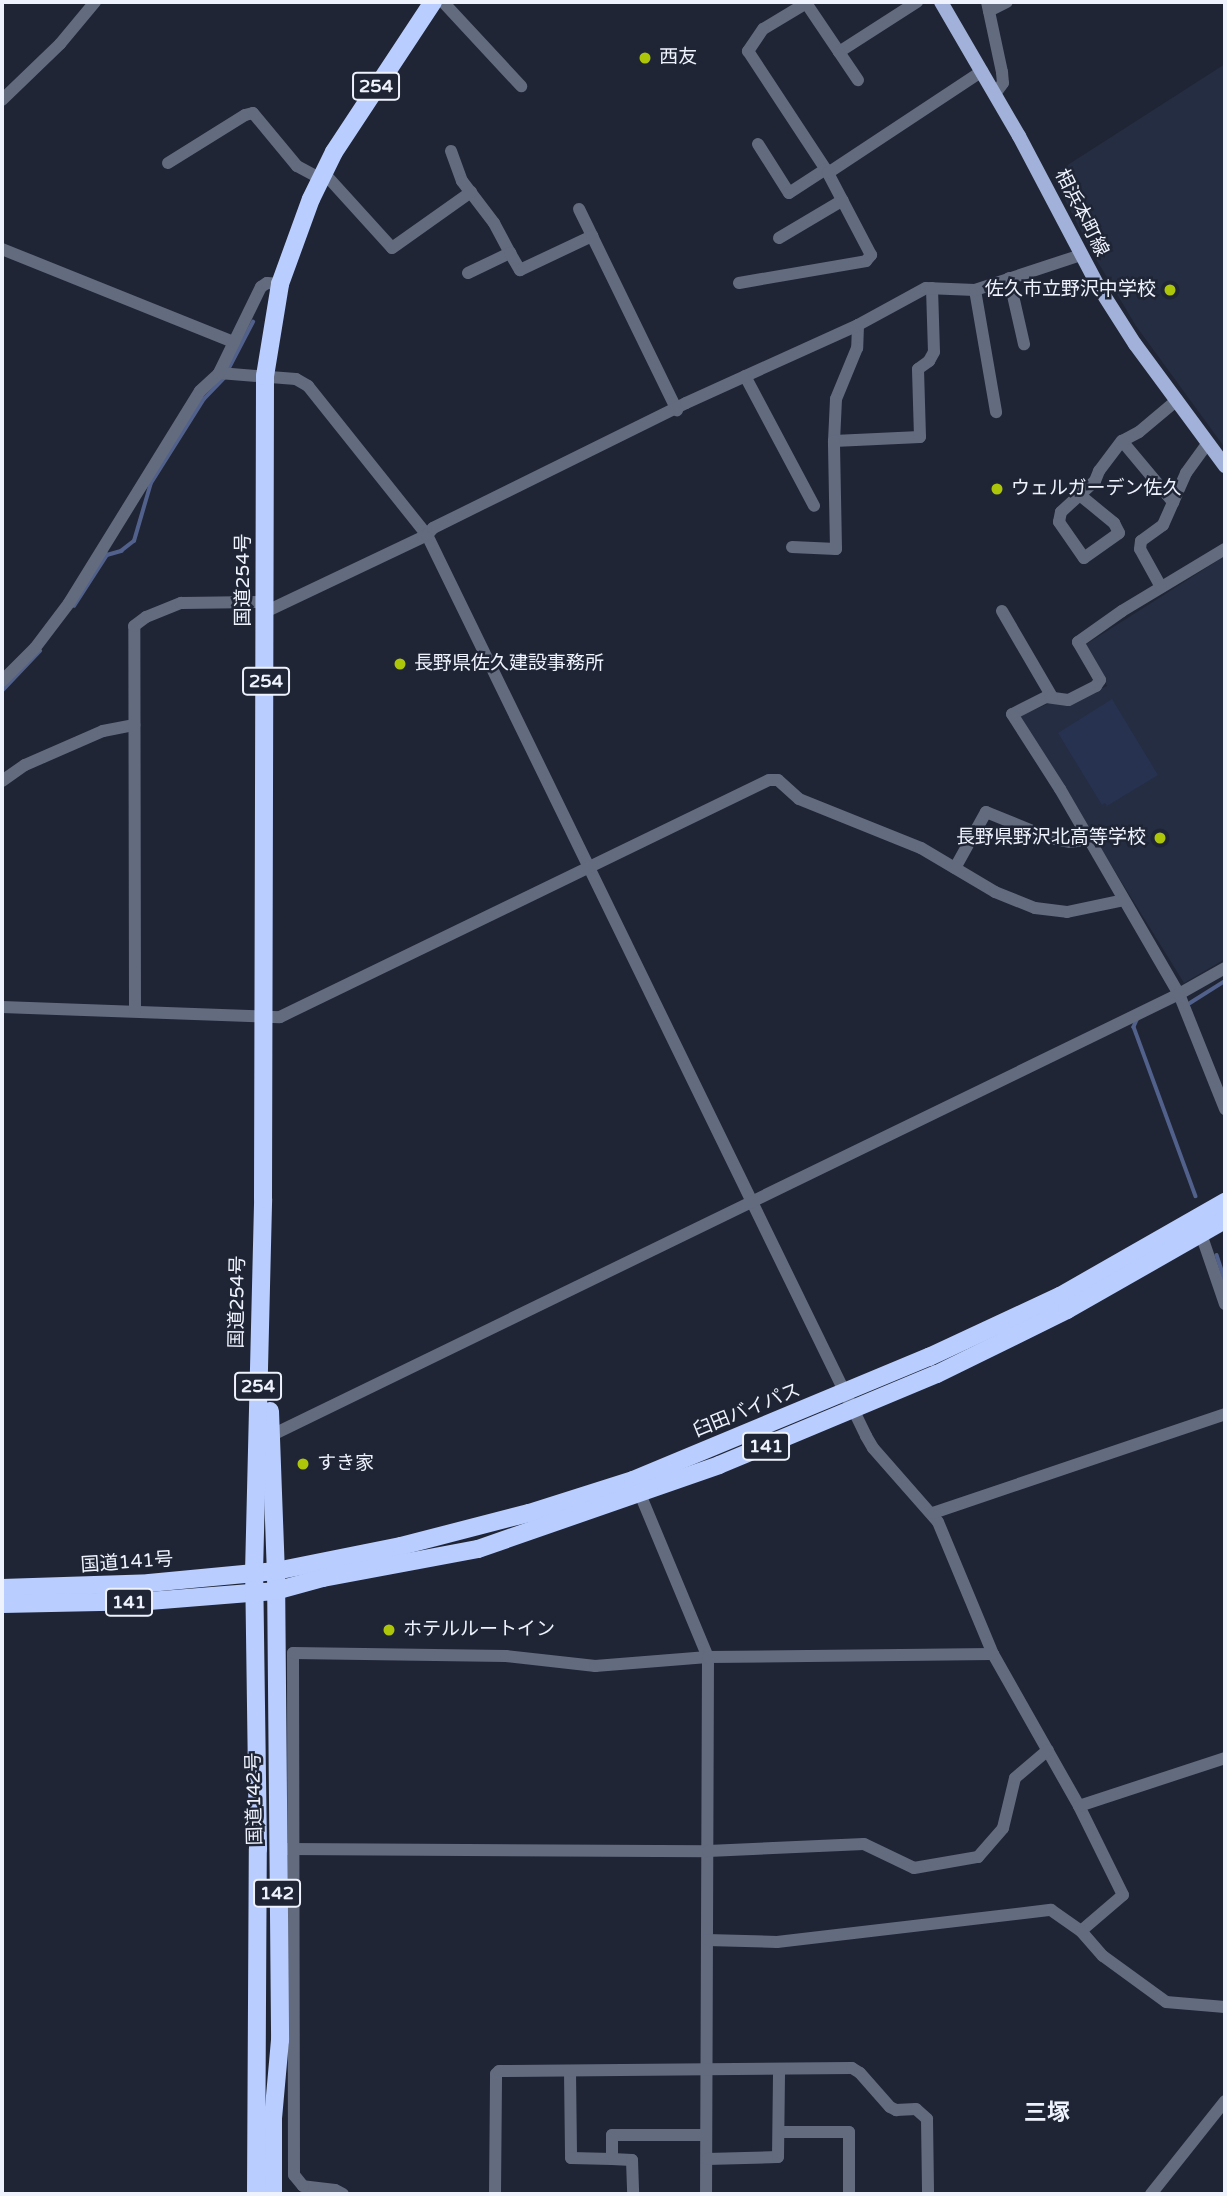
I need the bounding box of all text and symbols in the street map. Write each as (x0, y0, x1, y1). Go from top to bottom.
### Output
place label: 西友 (659, 47, 697, 69)
marker: 西友 (637, 50, 653, 66)
road number: 254 (352, 72, 400, 100)
street label: 相浜本町線 (1049, 166, 1113, 260)
place label: 佐久市立野沢中学校 (985, 279, 1156, 301)
marker: 佐久市立野沢中学校 (1162, 282, 1178, 298)
place label: ウェルガーデン佐久 (1011, 478, 1182, 500)
marker: ウェルガーデン佐久 (989, 481, 1005, 497)
street label: 国道254号 (233, 534, 255, 626)
place label: 長野県佐久建設事務所 (414, 653, 604, 675)
marker: 長野県佐久建設事務所 (392, 656, 408, 672)
road number: 254 (242, 666, 290, 696)
place label: 長野県野沢北高等学校 (956, 827, 1146, 849)
marker: 長野県野沢北高等学校 (1152, 830, 1168, 846)
street label: 国道254号 (226, 1255, 250, 1349)
road number: 254 (233, 1372, 282, 1400)
street label: 臼田バイパス (690, 1379, 804, 1443)
road number: 141 (742, 1432, 790, 1461)
place label: すき家 (317, 1453, 374, 1475)
marker: すき家 (295, 1456, 311, 1472)
street label: 国道141号 (80, 1548, 174, 1578)
road number: 141 (104, 1588, 154, 1616)
place label: ホテルルートイン (403, 1619, 555, 1641)
marker: ホテルルートイン (381, 1622, 397, 1638)
street label: 国道142号 (243, 1752, 267, 1846)
road number: 142 (252, 1879, 302, 1908)
district label: 三塚 (1024, 2099, 1070, 2127)

